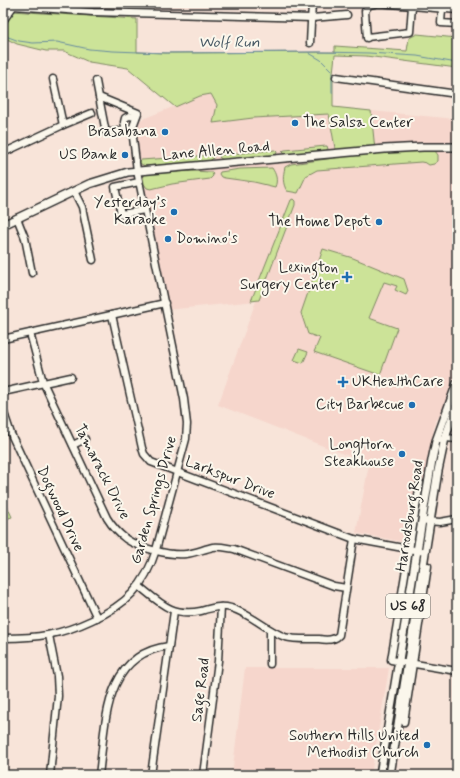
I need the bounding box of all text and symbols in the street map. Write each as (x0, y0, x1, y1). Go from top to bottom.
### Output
water label: Wolf Run (198, 32, 260, 53)
place label: The Salsa Center (303, 113, 413, 133)
marker: The Salsa Center (290, 118, 300, 128)
place label: Brasabana (88, 122, 157, 142)
marker: Brasabana (160, 127, 170, 137)
street label: Lane Allen Road (161, 136, 271, 166)
place label: US Bank (59, 145, 117, 165)
marker: US Bank (120, 150, 130, 160)
place label: Yesterday’s Karaoke (94, 193, 166, 230)
marker: Yesterday’s Karaoke (169, 207, 179, 217)
place label: The Home Depot (268, 212, 371, 232)
marker: The Home Depot (374, 217, 384, 227)
place label: Domino's (176, 229, 238, 249)
marker: Domino's (163, 234, 173, 244)
place label: Lexington Surgery Center (240, 258, 338, 296)
marker: Lexington Surgery Center (341, 271, 353, 283)
place label: UKHealthCare (352, 372, 444, 392)
marker: UKHealthCare (337, 376, 349, 388)
place label: City Barbecue (316, 395, 404, 415)
marker: City Barbecue (407, 400, 417, 410)
street label: Tamarack Drive (69, 421, 135, 523)
street label: Garden Springs Drive (126, 433, 183, 567)
place label: LongHorn Steakhouse (324, 435, 394, 472)
marker: LongHorn Steakhouse (397, 449, 407, 459)
street label: Larkspur Drive (182, 452, 278, 504)
street label: Harrodsburg Road (391, 459, 430, 573)
street label: Dogwood Drive (31, 463, 89, 555)
road number: US 68 (386, 594, 430, 618)
street label: Sage Road (187, 657, 216, 723)
place label: Southern Hills United Methodist Church (289, 726, 419, 763)
marker: Southern Hills United Methodist Church (422, 740, 432, 750)

